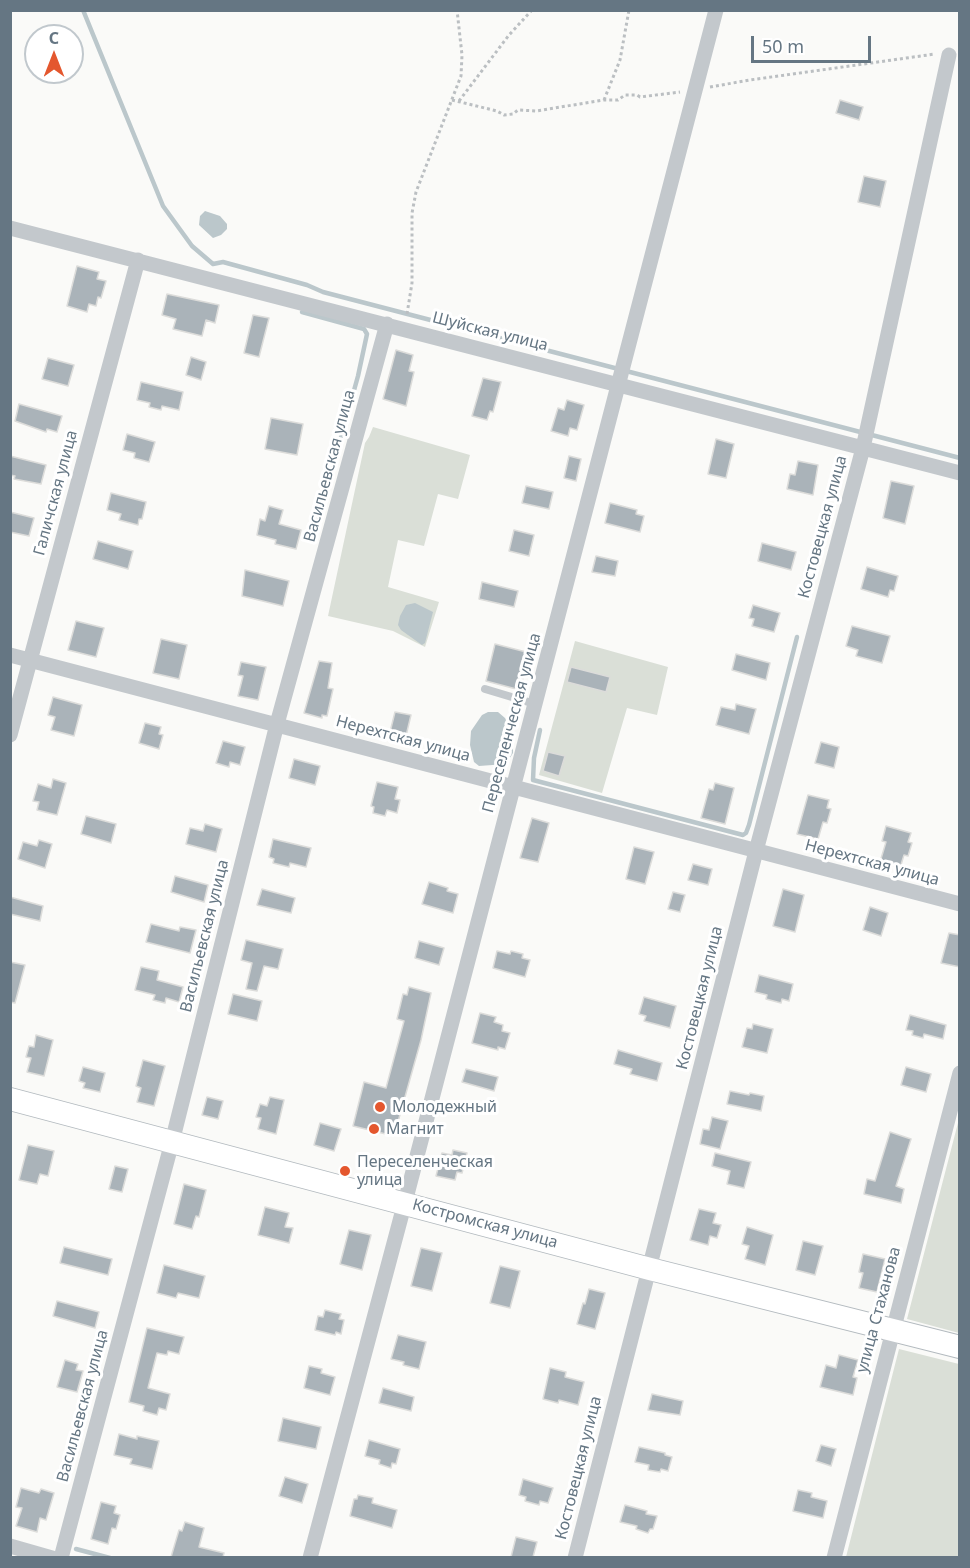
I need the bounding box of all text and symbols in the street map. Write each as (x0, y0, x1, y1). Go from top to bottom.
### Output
north arrow (24, 24, 84, 84)
scale bar (754, 24, 874, 62)
text: С (49, 27, 59, 49)
text: 50 m (762, 34, 804, 58)
street label: Шуйская улица (430, 308, 550, 356)
street label: Васильевская улица (300, 388, 360, 544)
street label: Галичская улица (30, 428, 82, 558)
street label: Костовецкая улица (795, 453, 851, 601)
street label: Переселенческая улица (479, 631, 545, 815)
street label: Нерехтская улица (334, 712, 472, 766)
street label: Нерехтская улица (803, 836, 941, 890)
street label: Васильевская улица (177, 858, 233, 1014)
street label: Костовецкая улица (673, 924, 727, 1072)
place label: Молодежный (392, 1097, 497, 1117)
marker: Молодежный (373, 1100, 387, 1114)
place label: Магнит (386, 1119, 444, 1139)
marker: Магнит (367, 1122, 381, 1136)
place label: Переселенческая улица (357, 1152, 493, 1190)
marker: Переселенческая улица (338, 1164, 352, 1178)
street label: Костромская улица (410, 1195, 560, 1253)
street label: улица Стаханова (853, 1245, 905, 1375)
street label: Васильевская улица (53, 1328, 113, 1484)
street label: Костовецкая улица (552, 1394, 606, 1542)

